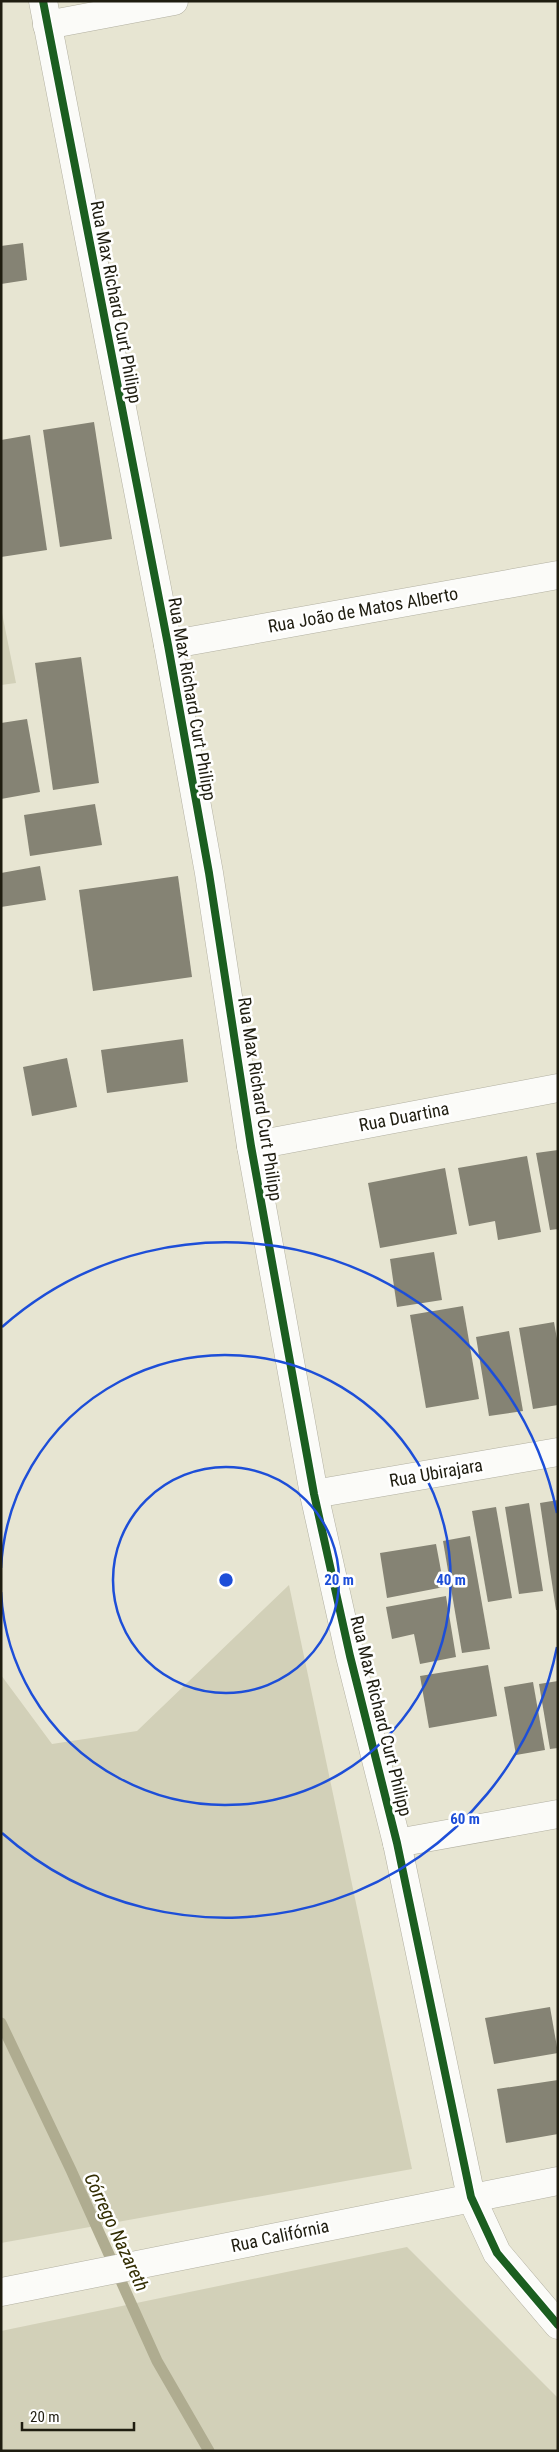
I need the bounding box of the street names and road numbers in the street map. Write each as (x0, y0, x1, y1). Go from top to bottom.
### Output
street label: Rua Max Richard Curt Philipp (87, 199, 146, 405)
street label: Rua João de Matos Alberto (266, 582, 460, 637)
street label: Rua Max Richard Curt Philipp (164, 596, 221, 802)
street label: Rua Max Richard Curt Philipp (234, 996, 287, 1202)
street label: Rua Duartina (357, 1097, 451, 1136)
street label: Rua Ubirajara (388, 1454, 484, 1491)
street label: Rua Max Richard Curt Philipp (346, 1613, 417, 1818)
street label: Rua Califórnia (229, 2215, 331, 2256)

